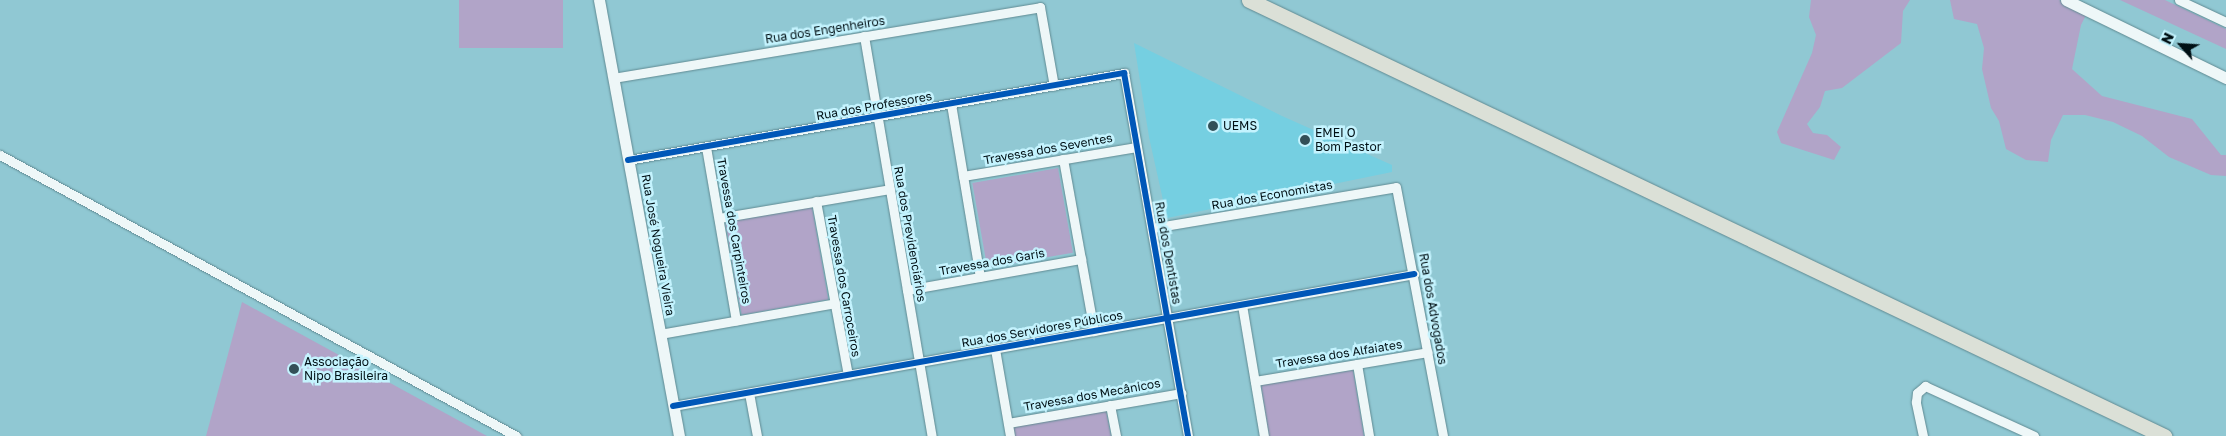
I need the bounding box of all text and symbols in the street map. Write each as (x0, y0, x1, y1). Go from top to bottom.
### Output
street label: Rua dos Engenheiros (764, 13, 886, 47)
north arrow (2156, 20, 2206, 70)
text: N (2157, 30, 2177, 47)
street label: Rua dos Professores (815, 89, 933, 123)
place label: UEMS (1223, 119, 1257, 133)
marker: UEMS (1207, 120, 1219, 132)
place label: EMEI O Bom Pastor (1315, 126, 1381, 154)
street label: Travessa dos Seventes (982, 131, 1114, 167)
marker: EMEI O Bom Pastor (1299, 134, 1311, 146)
street label: Travessa dos Carpinteiros (714, 157, 754, 305)
street label: Rua dos Previdenciários (891, 165, 929, 303)
street label: Rua José Nogueira Vieira (638, 173, 678, 317)
street label: Rua dos Economistas (1210, 177, 1334, 213)
street label: Rua dos Dentistas (1152, 201, 1184, 305)
street label: Travessa dos Carroceiros (824, 214, 864, 358)
street label: Travessa dos Garis (938, 246, 1046, 278)
street label: Rua dos Advogados (1416, 252, 1450, 366)
street label: Rua dos Servidores Públicos (960, 308, 1124, 350)
street label: Travessa dos Alfaiates (1275, 337, 1403, 371)
place label: Associação Nipo Brasileira (304, 355, 388, 383)
marker: Associação Nipo Brasileira (288, 363, 300, 375)
street label: Travessa dos Mecânicos (1022, 376, 1162, 414)

